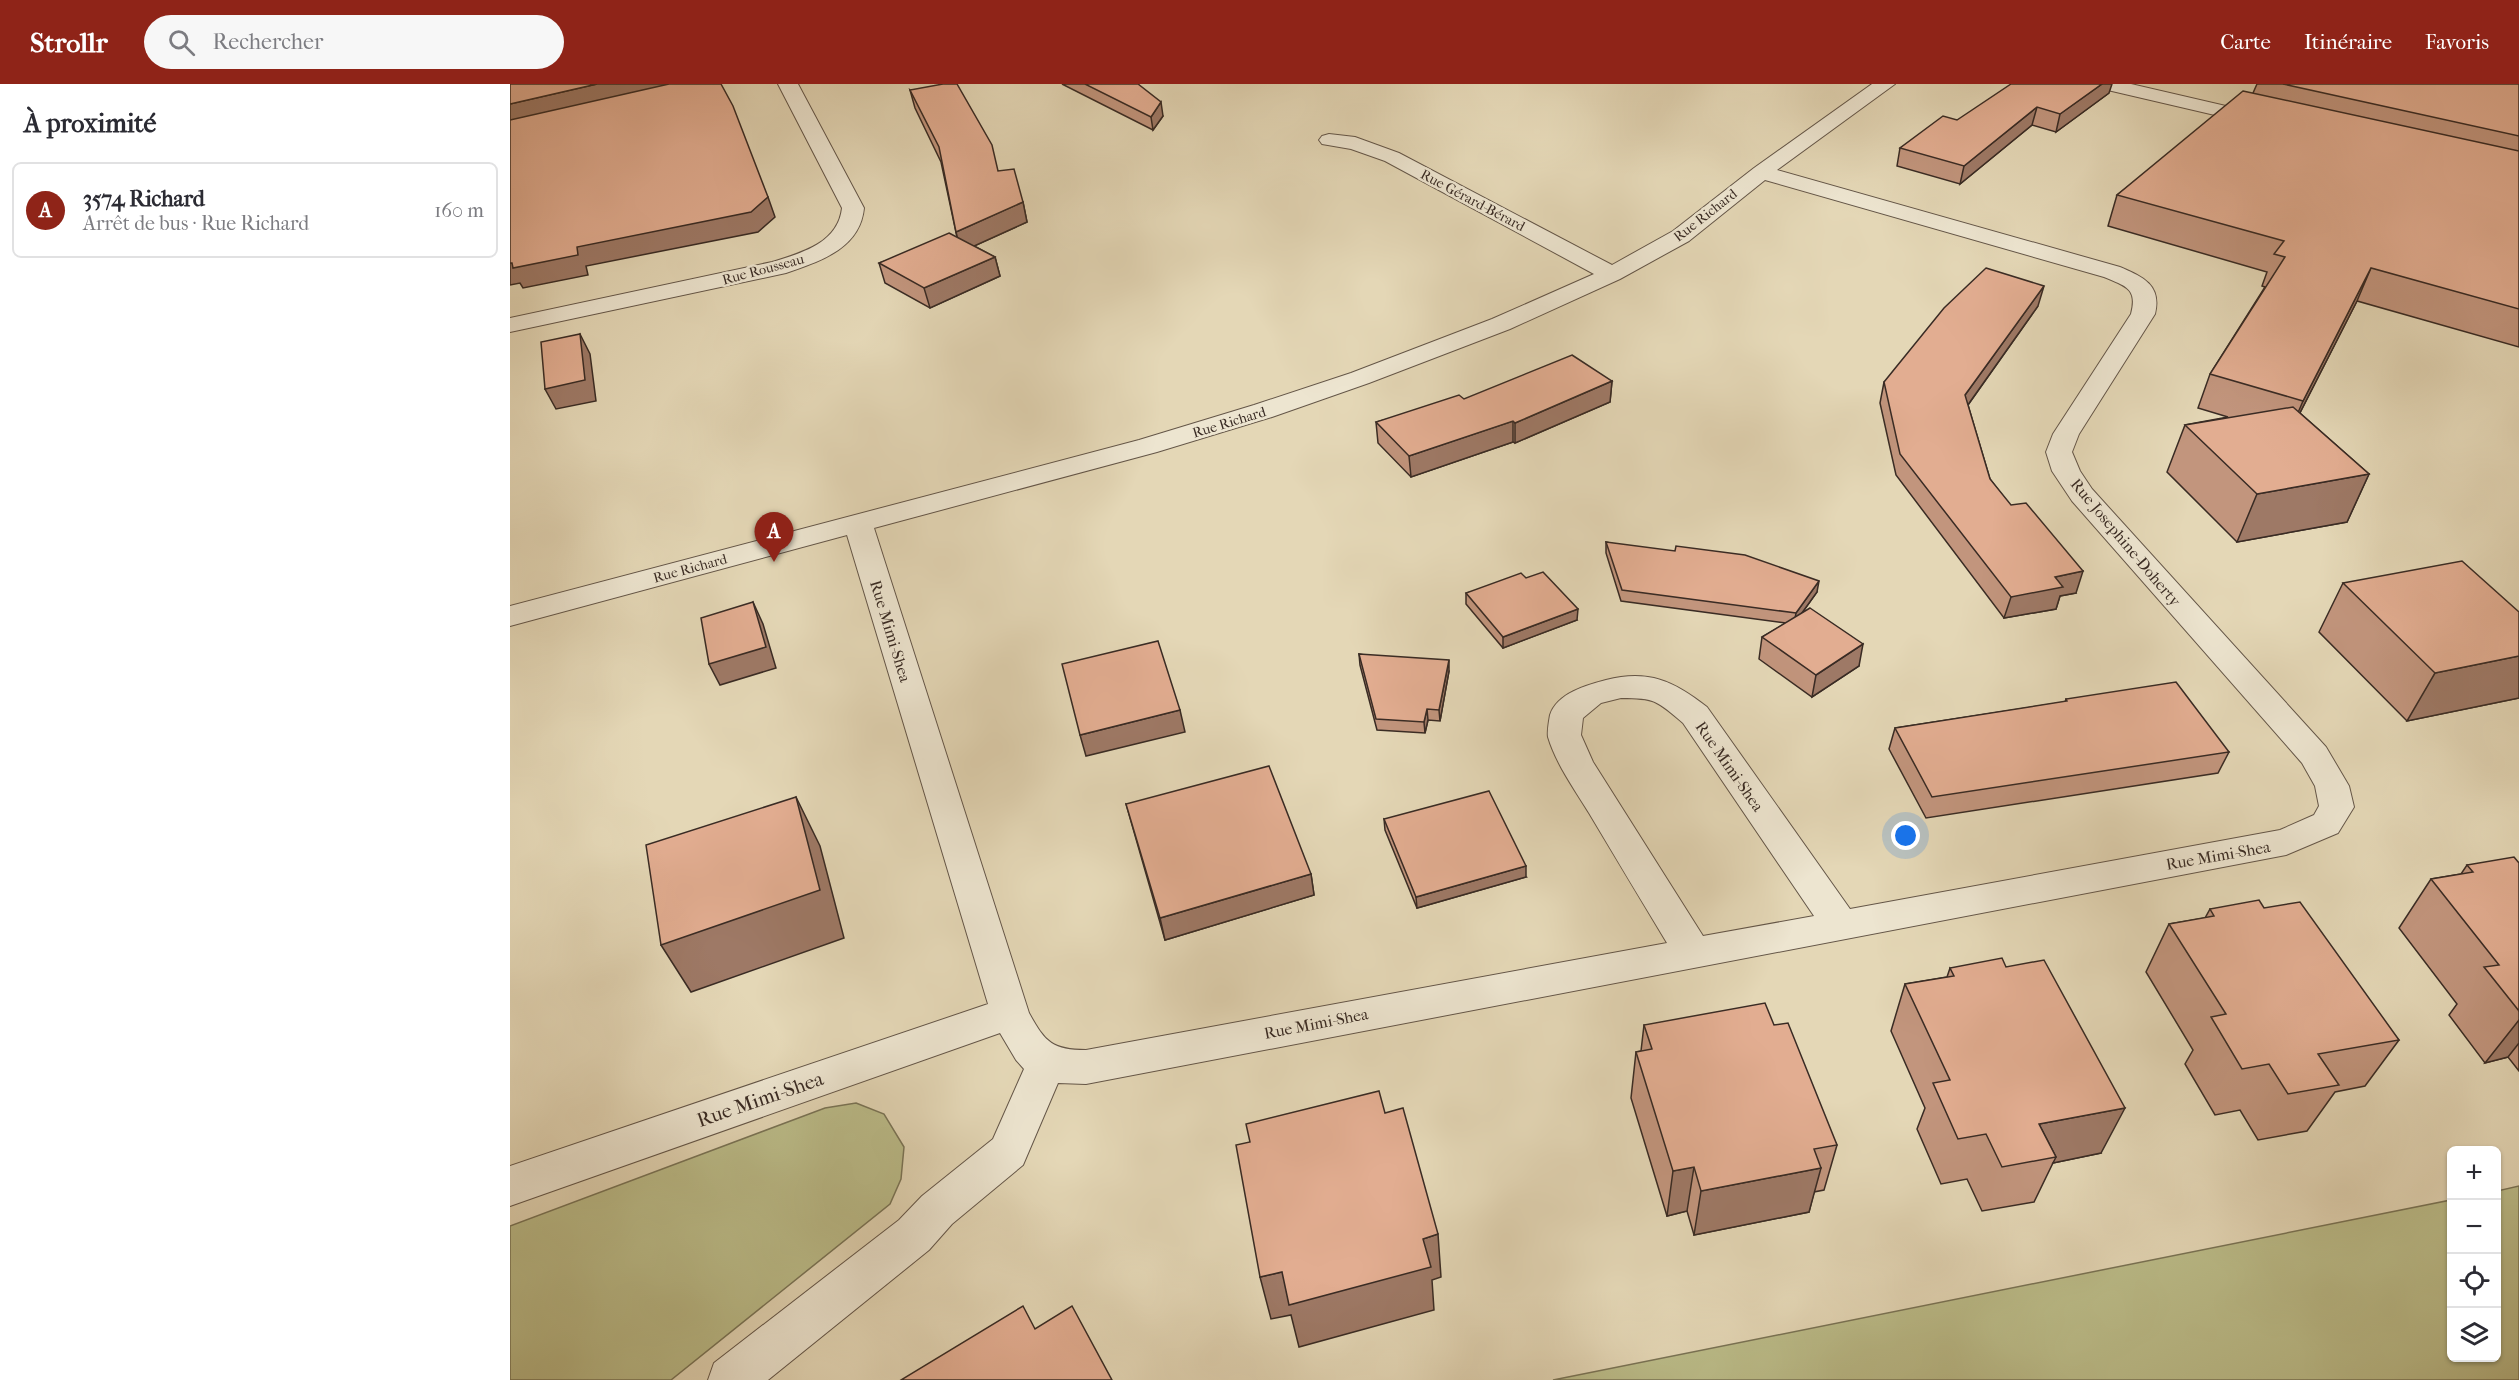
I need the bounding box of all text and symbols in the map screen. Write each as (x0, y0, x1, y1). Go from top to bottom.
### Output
search box (144, 15, 564, 69)
text: Strollr (30, 26, 108, 59)
icon: search (165, 26, 198, 59)
text: Rechercher (213, 29, 323, 55)
text: Carte (2220, 30, 2271, 54)
text: Itinéraire (2304, 30, 2392, 54)
text: Favoris (2425, 30, 2489, 54)
text: À proximité (24, 108, 156, 139)
street label: Rue Gérard-Bérard (1418, 166, 1528, 235)
street label: Rue Richard (1670, 185, 1741, 245)
text: 3574 Richard (83, 186, 205, 212)
text: A (39, 199, 52, 222)
text: 160 m (434, 199, 484, 222)
text: Arrêt de bus · Rue Richard (83, 212, 309, 235)
street label: Rue Rousseau (720, 250, 806, 289)
street label: Rue Richard (1190, 403, 1268, 442)
street label: Rue Josephine-Doherty (2067, 475, 2185, 610)
pin: A (754, 512, 794, 562)
street label: Rue Richard (651, 550, 729, 586)
street label: Rue Mimi-Shea (866, 578, 915, 685)
street label: Rue Mimi-Shea (1691, 718, 1768, 816)
your location (1891, 821, 1920, 850)
street label: Rue Mimi-Shea (2164, 837, 2272, 874)
street label: Rue Mimi-Shea (1262, 1004, 1370, 1043)
street label: Rue Mimi-Shea (694, 1067, 827, 1132)
map controls (2447, 1146, 2501, 1362)
button: + (2447, 1146, 2501, 1200)
button: − (2447, 1200, 2501, 1254)
button: locate (2447, 1254, 2501, 1308)
button: layers (2447, 1308, 2501, 1362)

